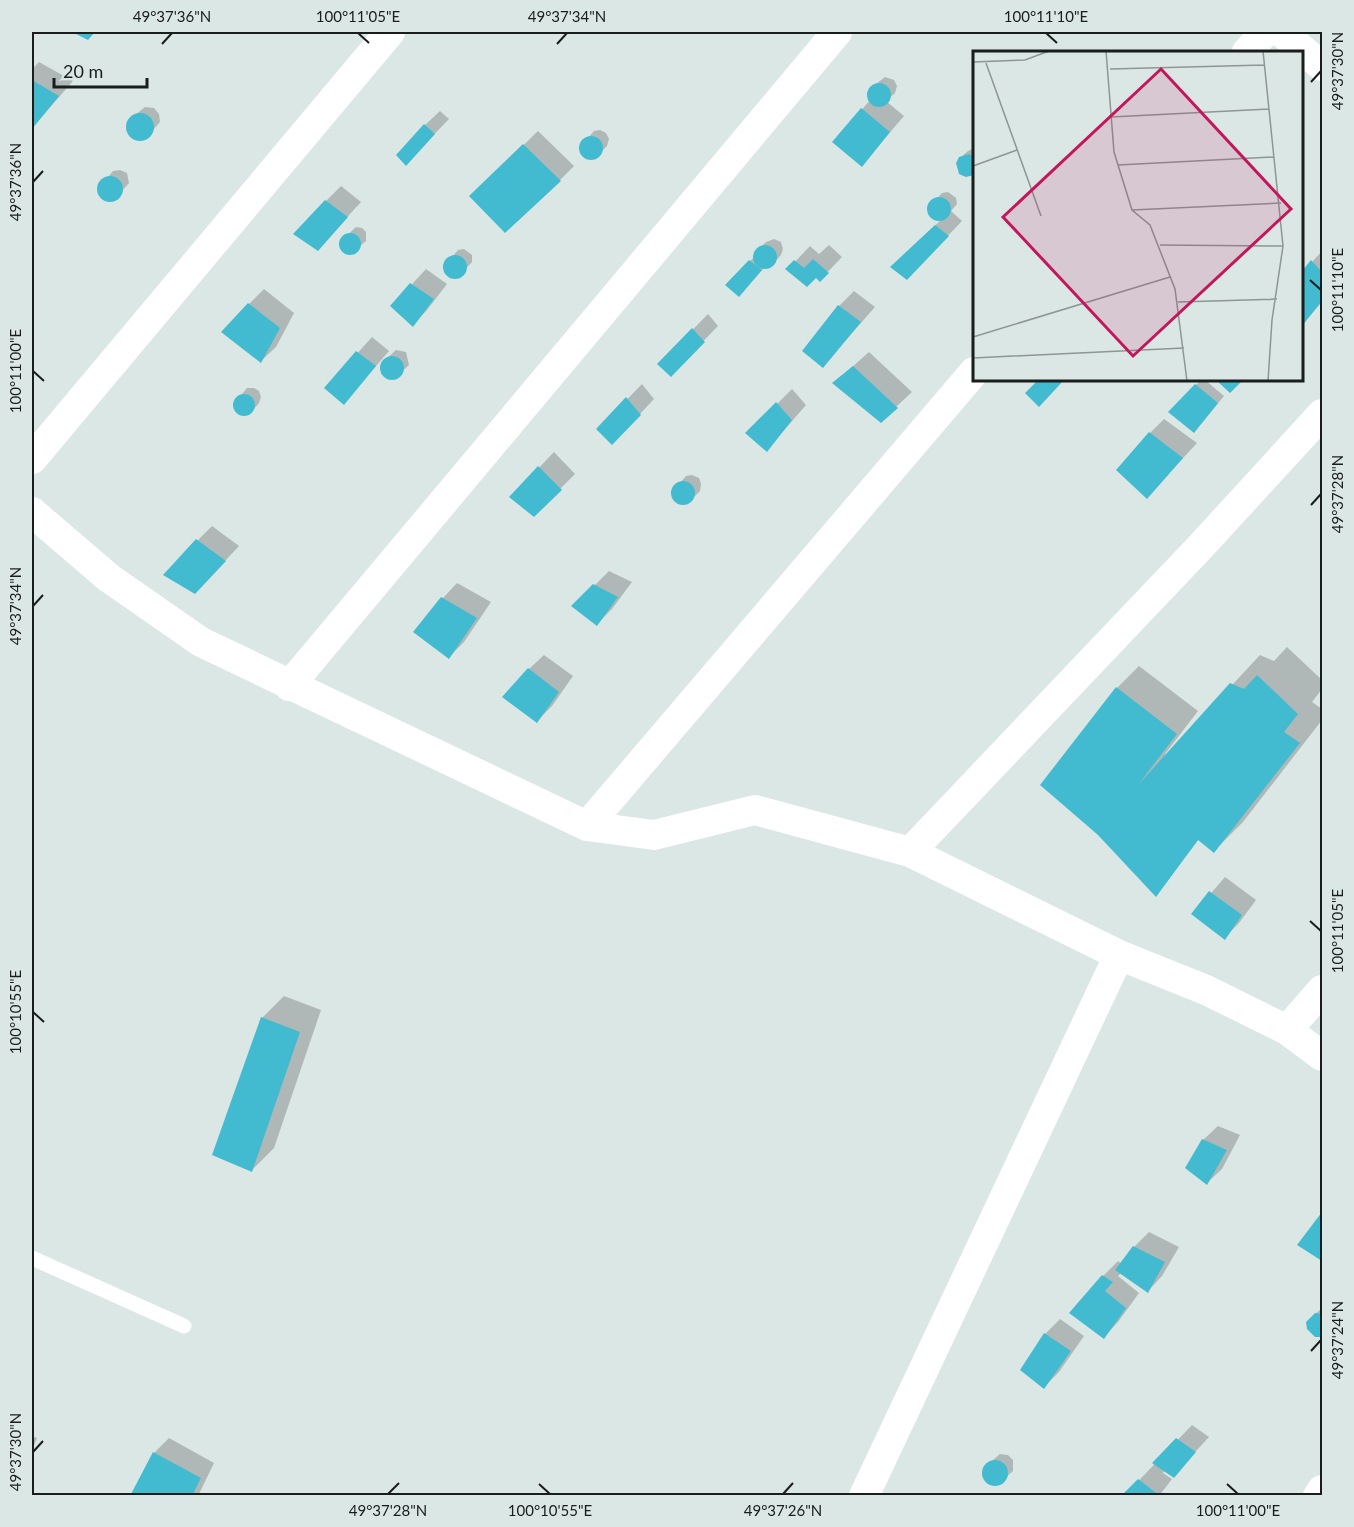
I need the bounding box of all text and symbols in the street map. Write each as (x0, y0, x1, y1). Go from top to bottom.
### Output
text: 49°37'36"N (133, 7, 211, 25)
text: 100°11'05"E (316, 7, 400, 25)
text: 49°37'34"N (528, 7, 606, 25)
text: 100°11'10"E (1004, 7, 1088, 25)
text: 49°37'30"N (1328, 32, 1346, 110)
scale bar (54, 51, 147, 89)
inset map (973, 51, 1303, 381)
text: 20 m (63, 60, 103, 82)
text: 49°37'36"N (6, 143, 24, 221)
text: 100°11'10"E (1328, 248, 1346, 332)
text: 100°11'00"E (6, 329, 24, 413)
text: 49°37'28"N (1328, 455, 1346, 533)
text: 49°37'34"N (6, 567, 24, 645)
text: 100°11'05"E (1328, 889, 1346, 973)
text: 100°10'55"E (6, 970, 24, 1054)
text: 49°37'24"N (1328, 1301, 1346, 1379)
text: 49°37'30"N (6, 1413, 24, 1491)
text: 49°37'28"N (349, 1501, 427, 1519)
text: 100°10'55"E (508, 1501, 592, 1519)
text: 49°37'26"N (744, 1501, 822, 1519)
text: 100°11'00"E (1196, 1501, 1280, 1519)

